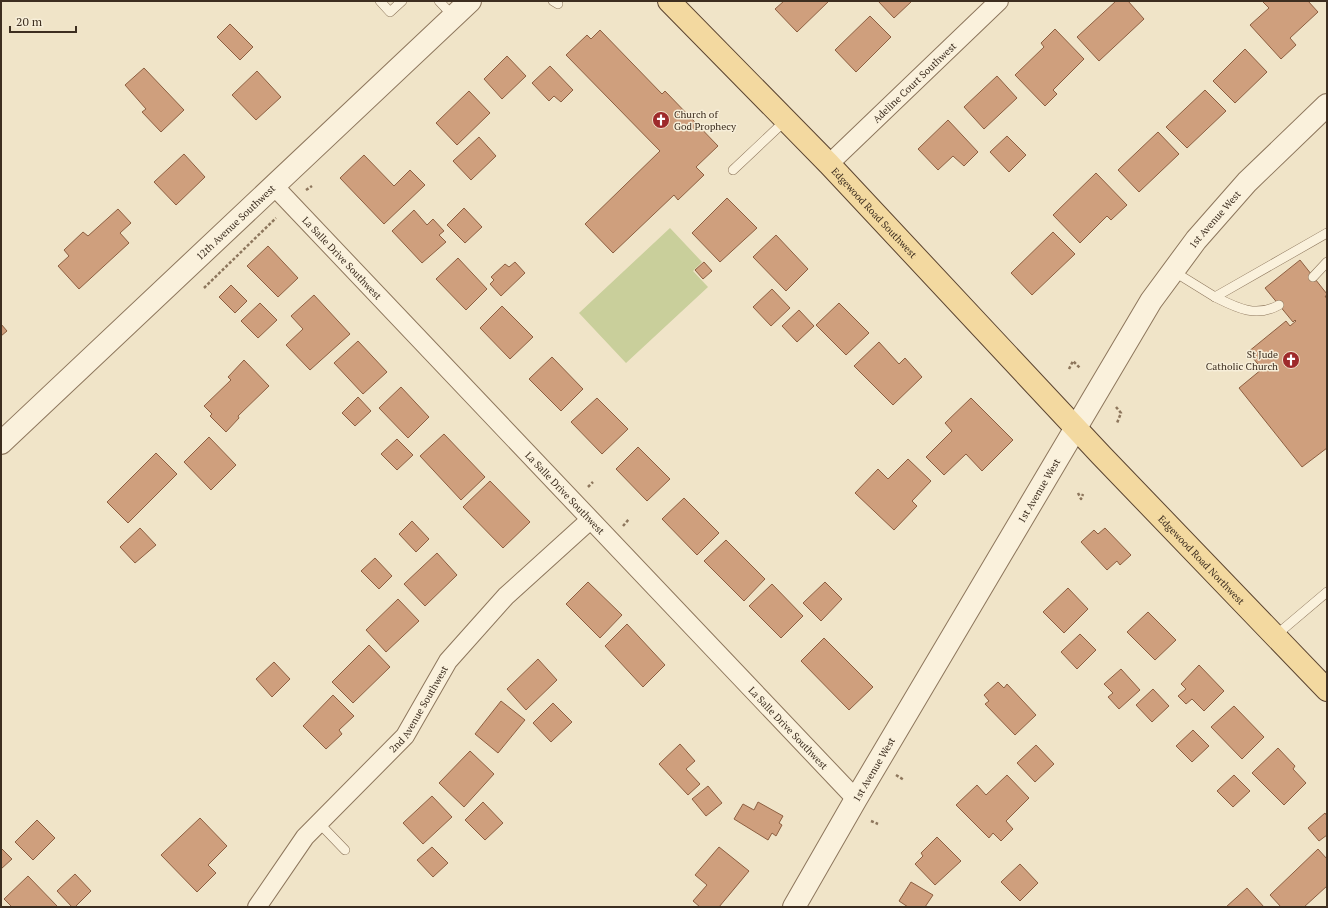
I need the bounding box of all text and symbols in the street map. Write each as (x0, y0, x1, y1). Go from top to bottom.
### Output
scale bar (10, 8, 76, 34)
text: 20 m (16, 14, 43, 29)
street label: Adeline Court Southwest (870, 39, 959, 125)
place label: Church of God Prophecy (674, 108, 737, 133)
church icon: Church of God Prophecy (651, 110, 671, 130)
street label: Edgewood Road Southwest (829, 165, 920, 261)
street label: 12th Avenue Southwest (193, 181, 278, 263)
street label: 1st Avenue West (1186, 187, 1243, 251)
street label: La Salle Drive Southwest (300, 214, 385, 302)
place label: St Jude Catholic Church (1206, 348, 1278, 373)
church icon: St Jude Catholic Church (1281, 350, 1301, 370)
street label: La Salle Drive Southwest (523, 448, 608, 537)
street label: 1st Avenue West (1015, 456, 1063, 525)
street label: Edgewood Road Northwest (1156, 512, 1248, 607)
street label: 2nd Avenue Southwest (386, 663, 451, 755)
street label: La Salle Drive Southwest (746, 683, 831, 772)
street label: 1st Avenue West (849, 735, 898, 804)

